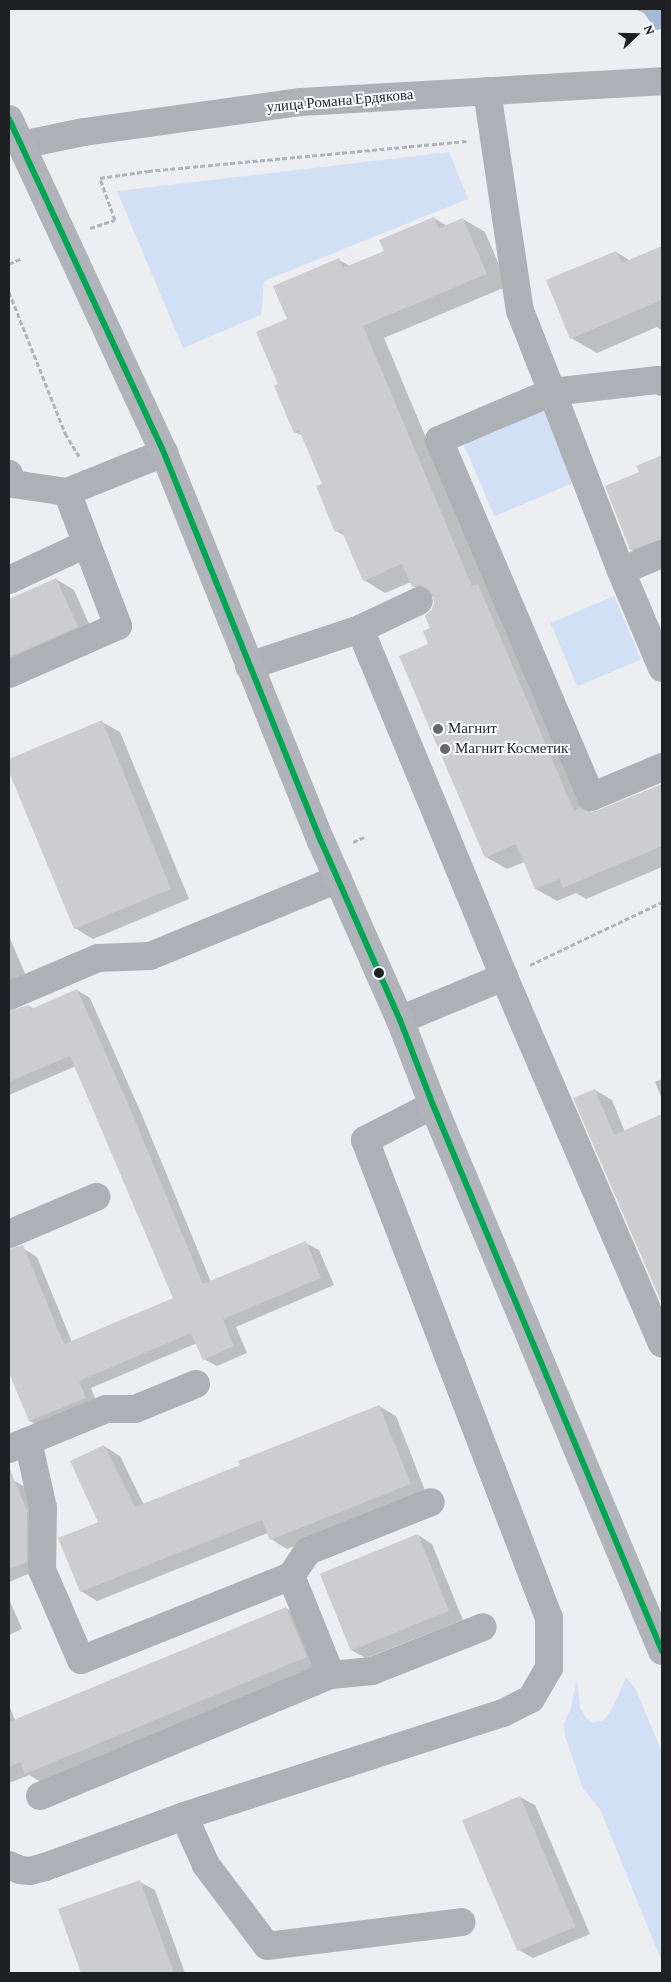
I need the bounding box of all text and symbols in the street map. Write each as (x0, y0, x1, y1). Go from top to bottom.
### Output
north arrow (611, 10, 661, 60)
text: N (641, 22, 659, 37)
street label: улица Романа Ердякова (266, 86, 414, 116)
place label: Магнит (448, 720, 497, 738)
marker: Магнит (432, 723, 444, 735)
place label: Магнит Косметик (455, 740, 568, 758)
marker: Магнит Косметик (439, 743, 451, 755)
unlabelled marker (374, 968, 384, 978)

